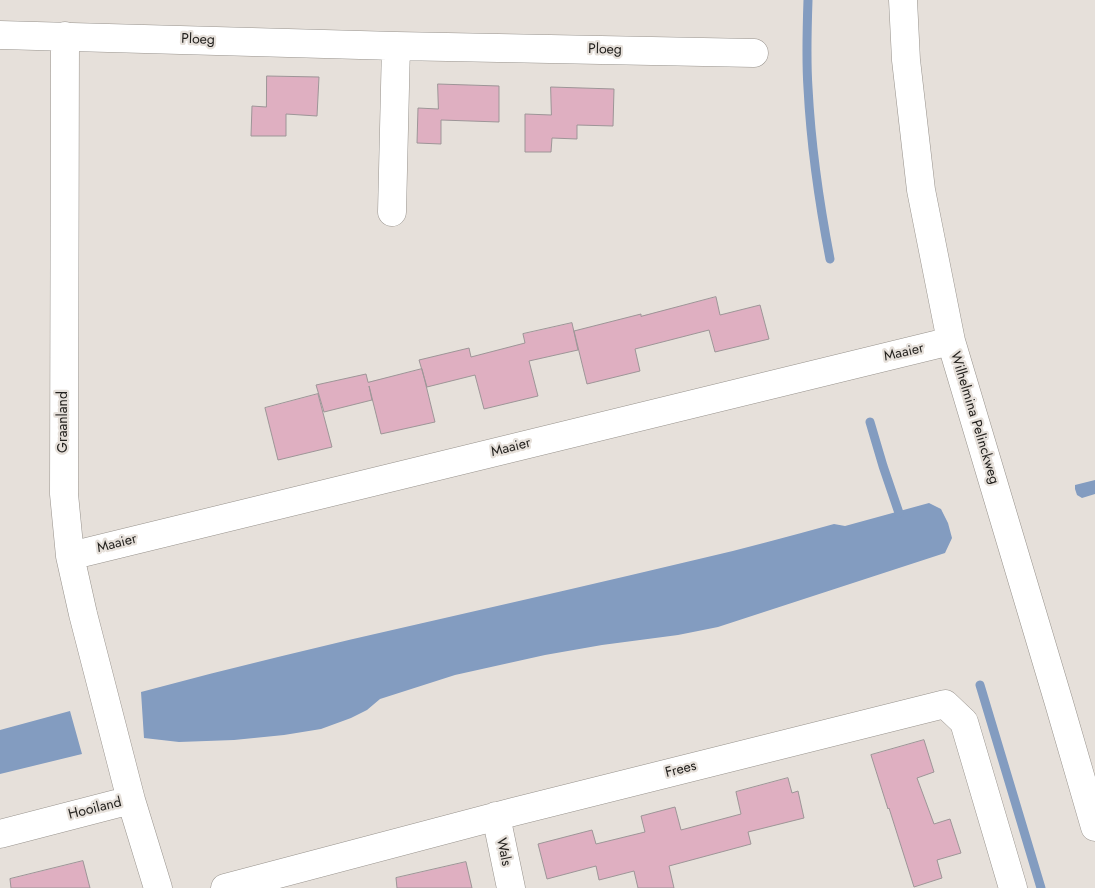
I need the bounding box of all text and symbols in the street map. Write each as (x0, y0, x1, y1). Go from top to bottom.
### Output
street label: Ploeg (181, 31, 215, 49)
street label: Ploeg (588, 41, 622, 59)
street label: Maaier (882, 340, 926, 366)
street label: Wilhelmina Pelinckweg (946, 350, 1002, 486)
street label: Graanland (56, 391, 72, 453)
street label: Maaier (489, 435, 533, 461)
street label: Maaier (95, 531, 139, 557)
street label: Frees (664, 758, 698, 782)
street label: Hooiland (67, 794, 123, 824)
street label: Wals (492, 837, 514, 867)

